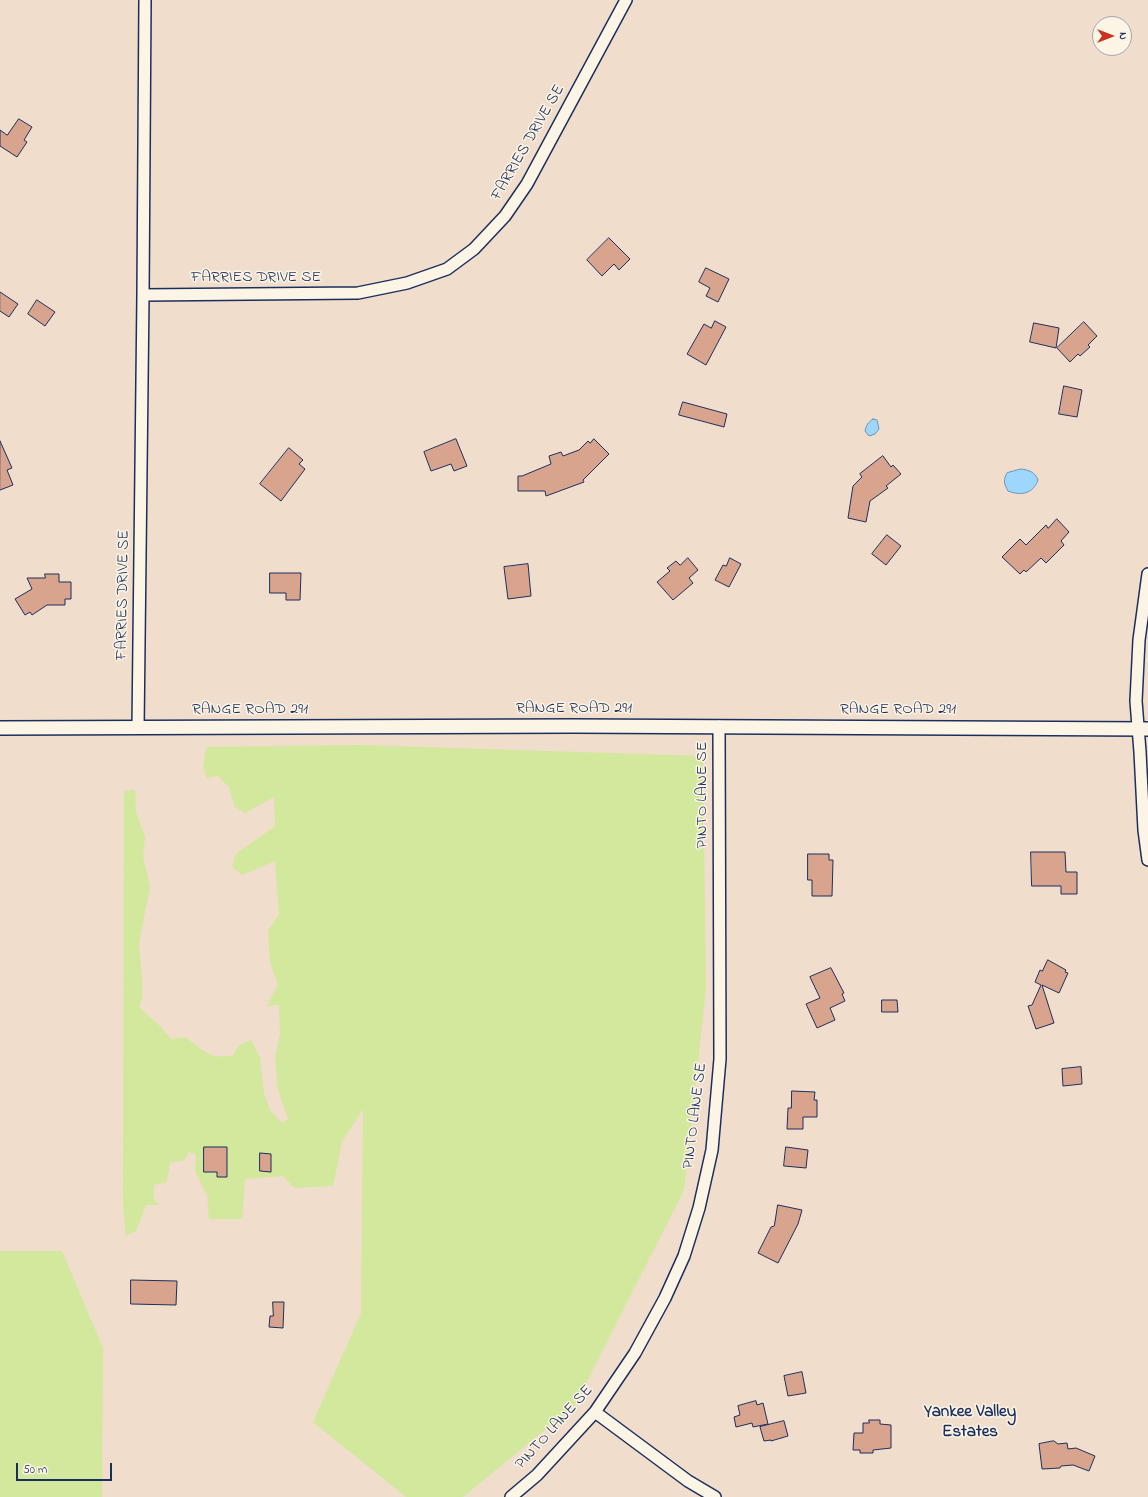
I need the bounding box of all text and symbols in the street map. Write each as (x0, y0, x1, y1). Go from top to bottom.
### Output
north arrow (1092, 16, 1132, 56)
text: N (1115, 32, 1131, 40)
street label: FARRIES DRIVE SE (488, 82, 570, 204)
street label: FARRIES DRIVE SE (191, 268, 321, 288)
street label: FARRIES DRIVE SE (113, 530, 135, 660)
street label: RANGE ROAD 291 (516, 699, 632, 719)
street label: RANGE ROAD 291 (192, 700, 308, 720)
street label: RANGE ROAD 291 (840, 700, 956, 720)
street label: PINTO LANE SE (693, 742, 713, 848)
street label: PINTO LANE SE (680, 1062, 712, 1170)
street label: PINTO LANE SE (512, 1382, 598, 1474)
district label: Yankee Valley Estates (924, 1403, 1016, 1443)
scale bar (18, 1455, 114, 1481)
text: 50 m (23, 1461, 47, 1479)

